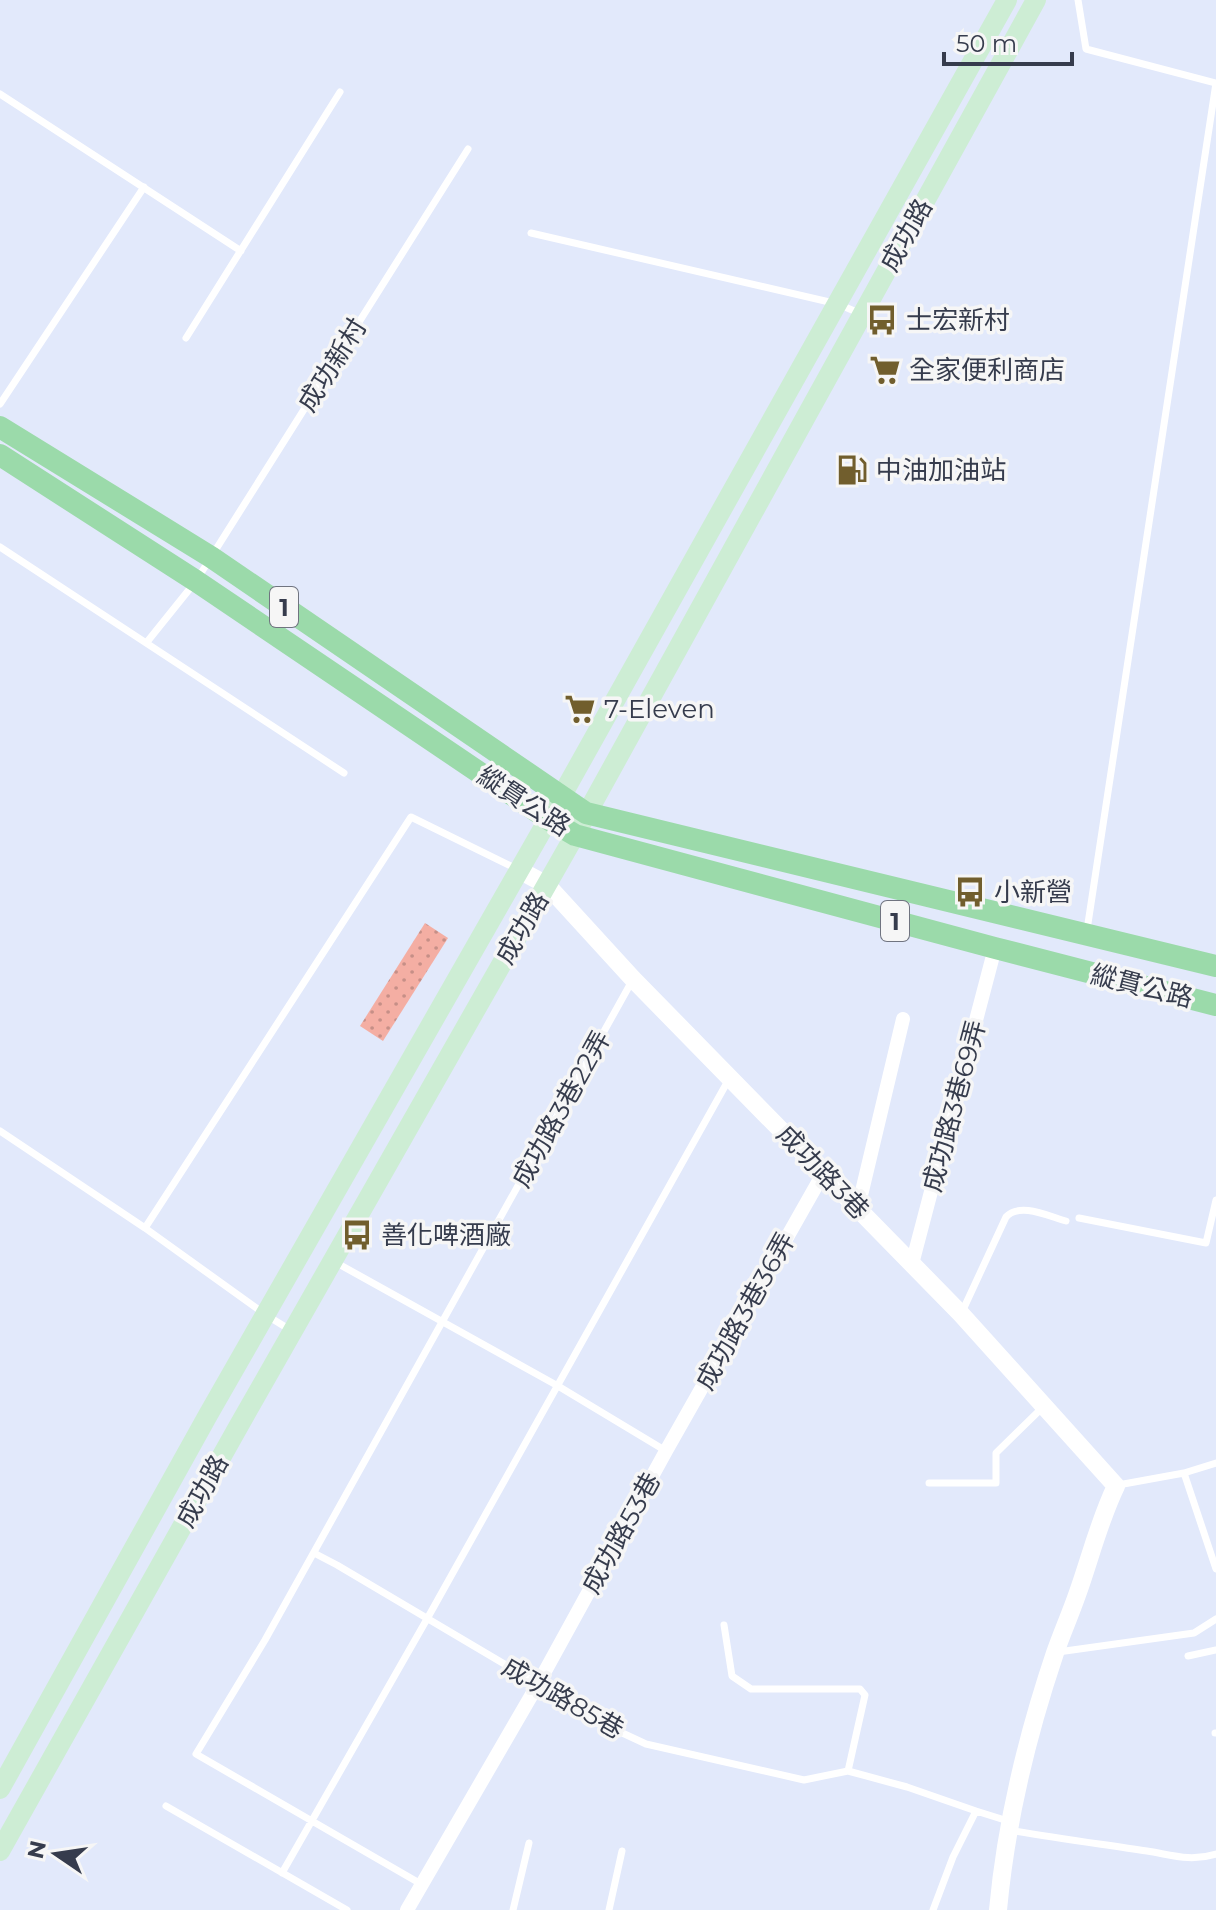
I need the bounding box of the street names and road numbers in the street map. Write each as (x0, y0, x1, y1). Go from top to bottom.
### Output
street label: 成功路 (873, 193, 939, 277)
street label: 成功新村 (291, 312, 373, 418)
road number: 1 (270, 587, 298, 627)
street label: 縱貫公路 (472, 759, 576, 843)
street label: 成功路 (489, 886, 555, 970)
road number: 1 (881, 901, 909, 941)
street label: 縱貫公路 (1088, 958, 1196, 1014)
street label: 成功路3巷69弄 (916, 1017, 992, 1195)
street label: 成功路3巷22弄 (505, 1025, 617, 1193)
street label: 成功路3巷 (770, 1118, 876, 1226)
street label: 成功路3巷36弄 (689, 1227, 801, 1395)
street label: 成功路 (169, 1449, 235, 1533)
street label: 成功路53巷 (575, 1467, 667, 1599)
street label: 成功路85巷 (496, 1650, 630, 1746)

